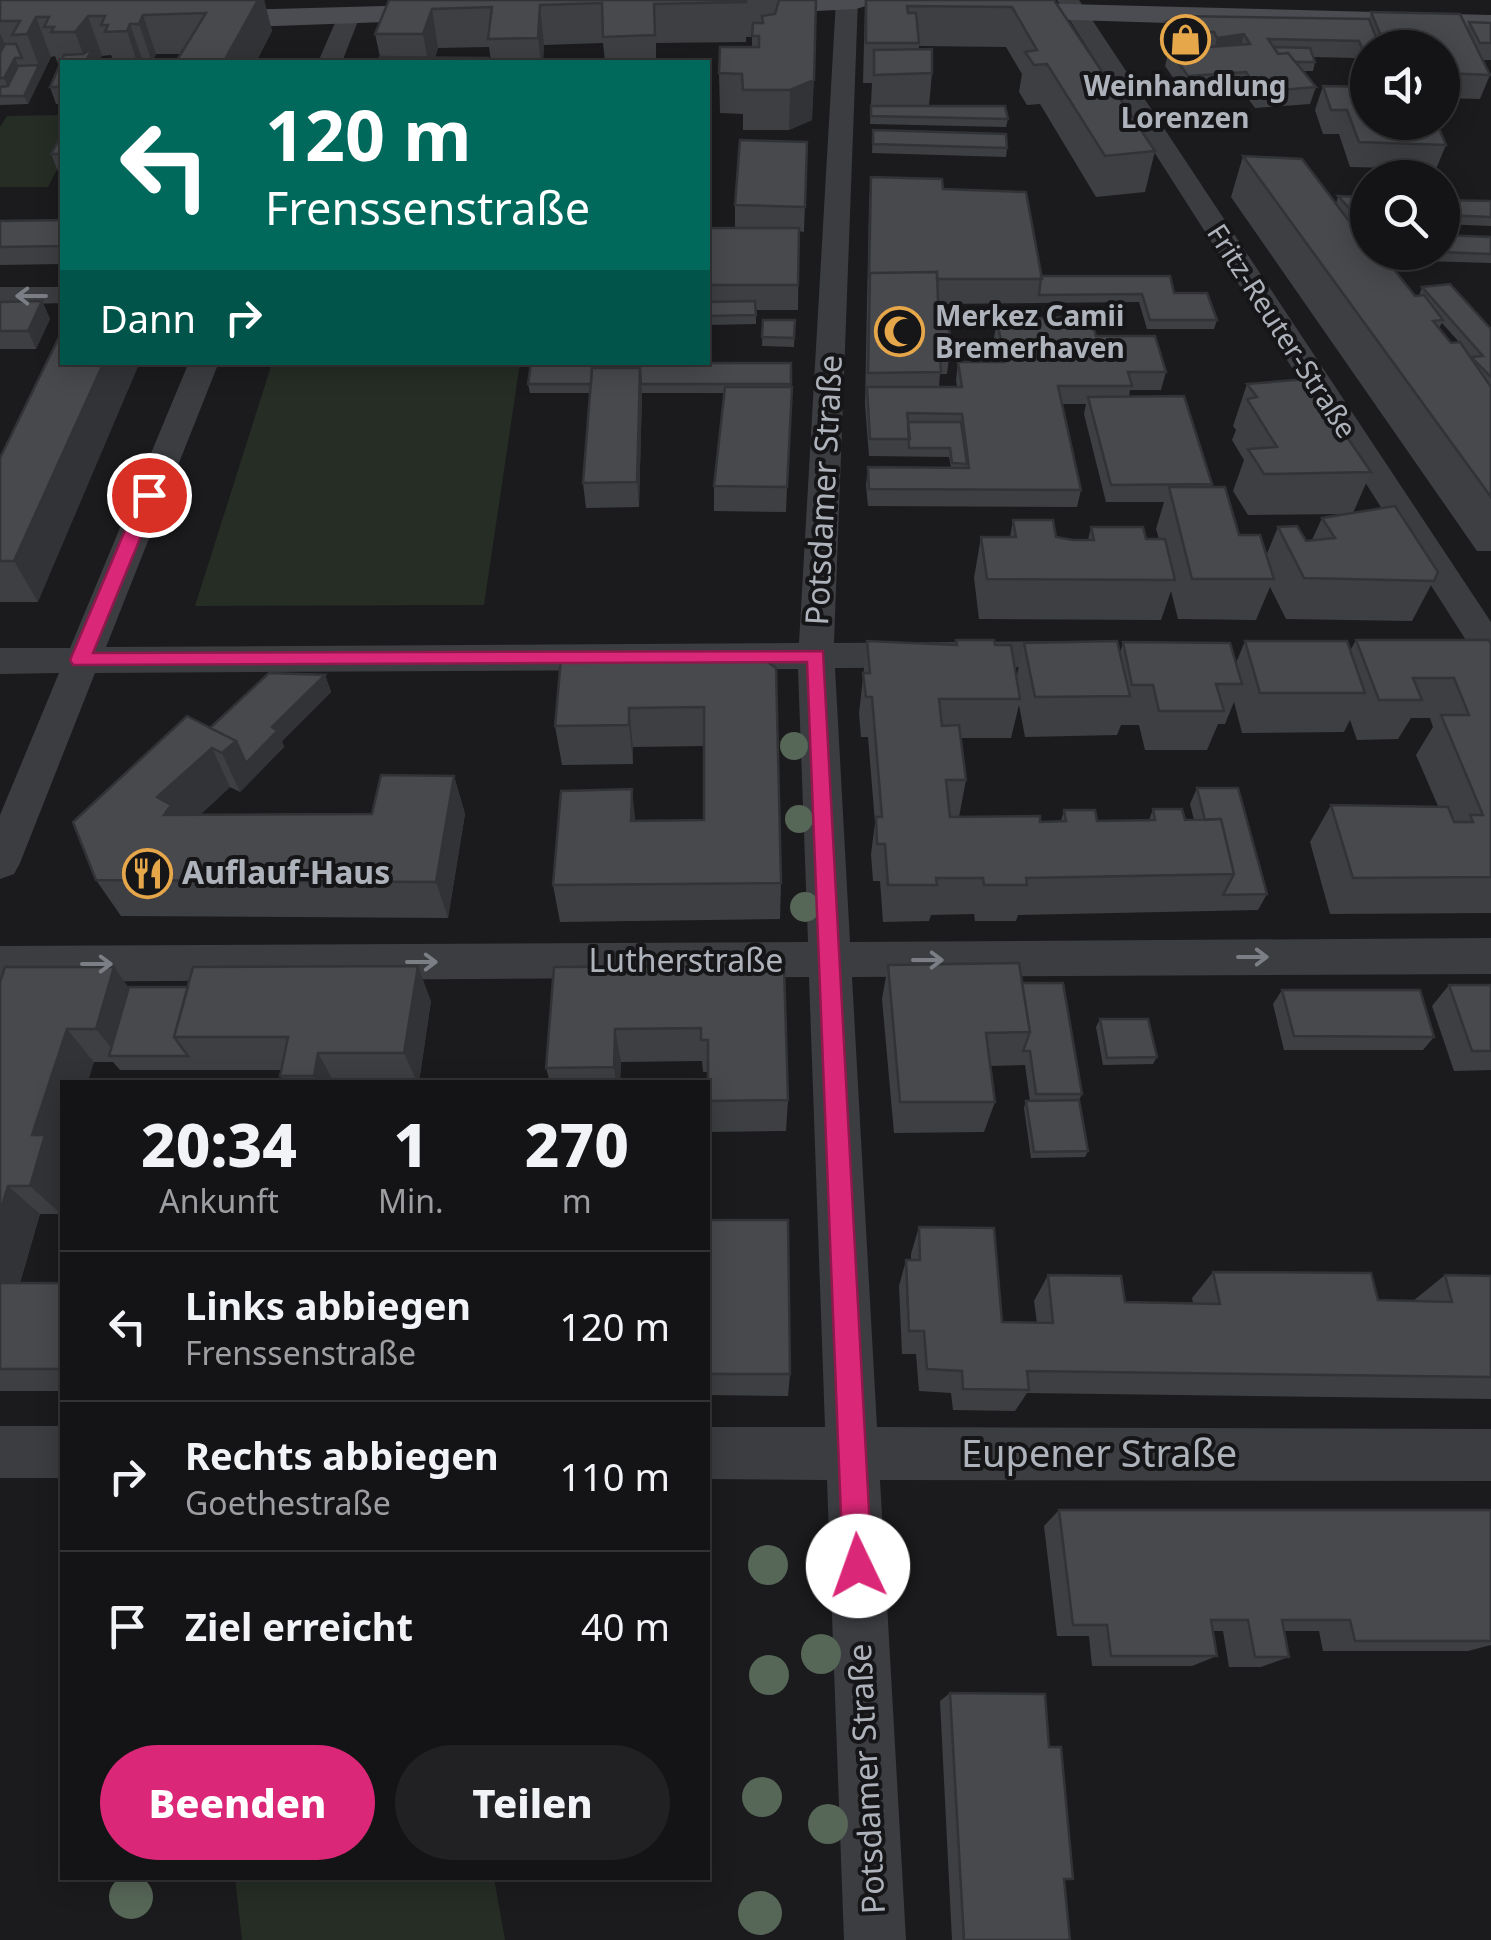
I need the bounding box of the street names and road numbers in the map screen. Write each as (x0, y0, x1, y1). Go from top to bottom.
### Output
street label: Fritz-Reuter-Straße (1199, 216, 1366, 445)
street label: Potsdamer Straße (794, 354, 851, 626)
street label: Lutherstraße (589, 938, 783, 981)
street label: Eupener Straße (961, 1426, 1237, 1478)
street label: Potsdamer Straße (837, 1643, 894, 1915)

